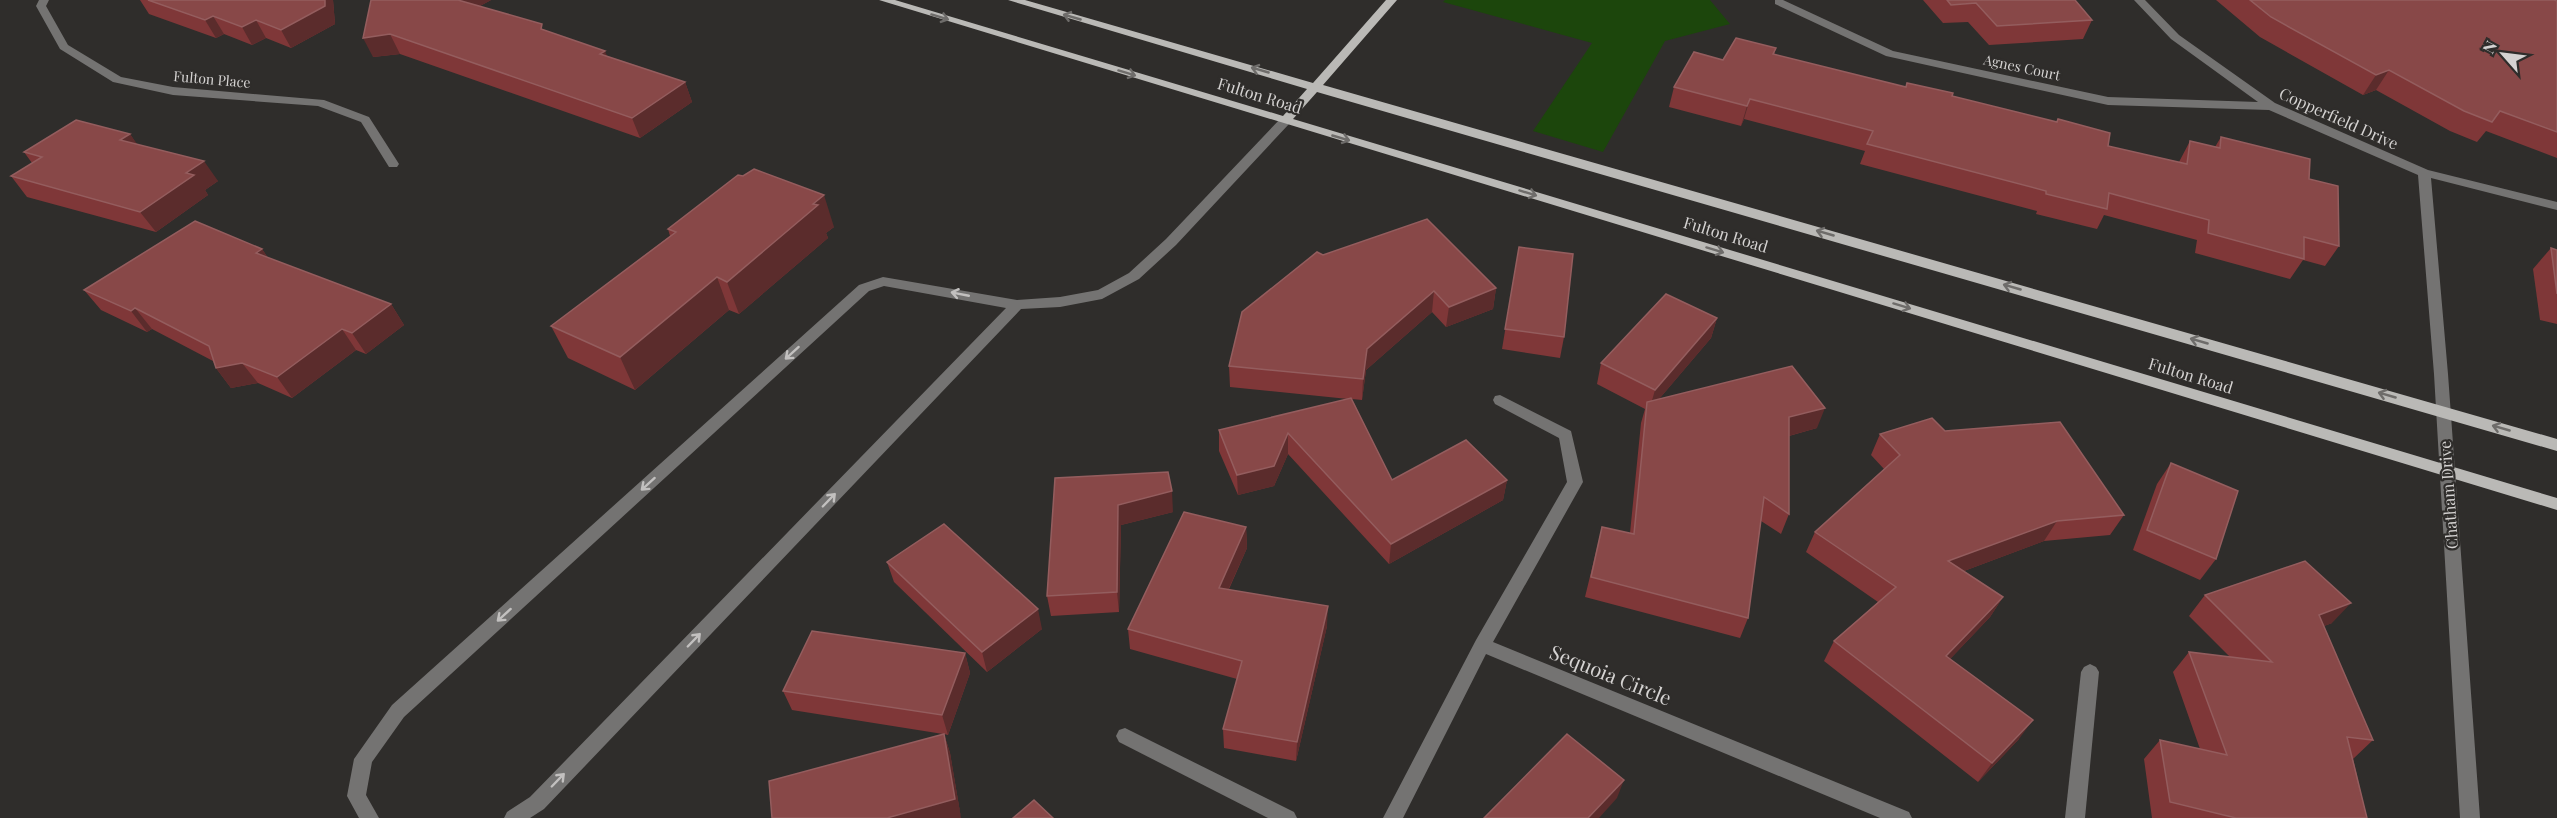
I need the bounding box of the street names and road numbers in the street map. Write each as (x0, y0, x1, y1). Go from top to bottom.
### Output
street label: Agnes Court (1981, 49, 2063, 85)
street label: Fulton Place (173, 66, 251, 92)
street label: Fulton Road (1215, 72, 1305, 118)
street label: Copperfield Drive (2276, 82, 2402, 154)
street label: Fulton Road (1681, 211, 1771, 257)
street label: Fulton Road (2146, 352, 2236, 398)
street label: Chatham Drive (2434, 440, 2462, 550)
street label: Sequoia Circle (1546, 637, 1676, 711)

